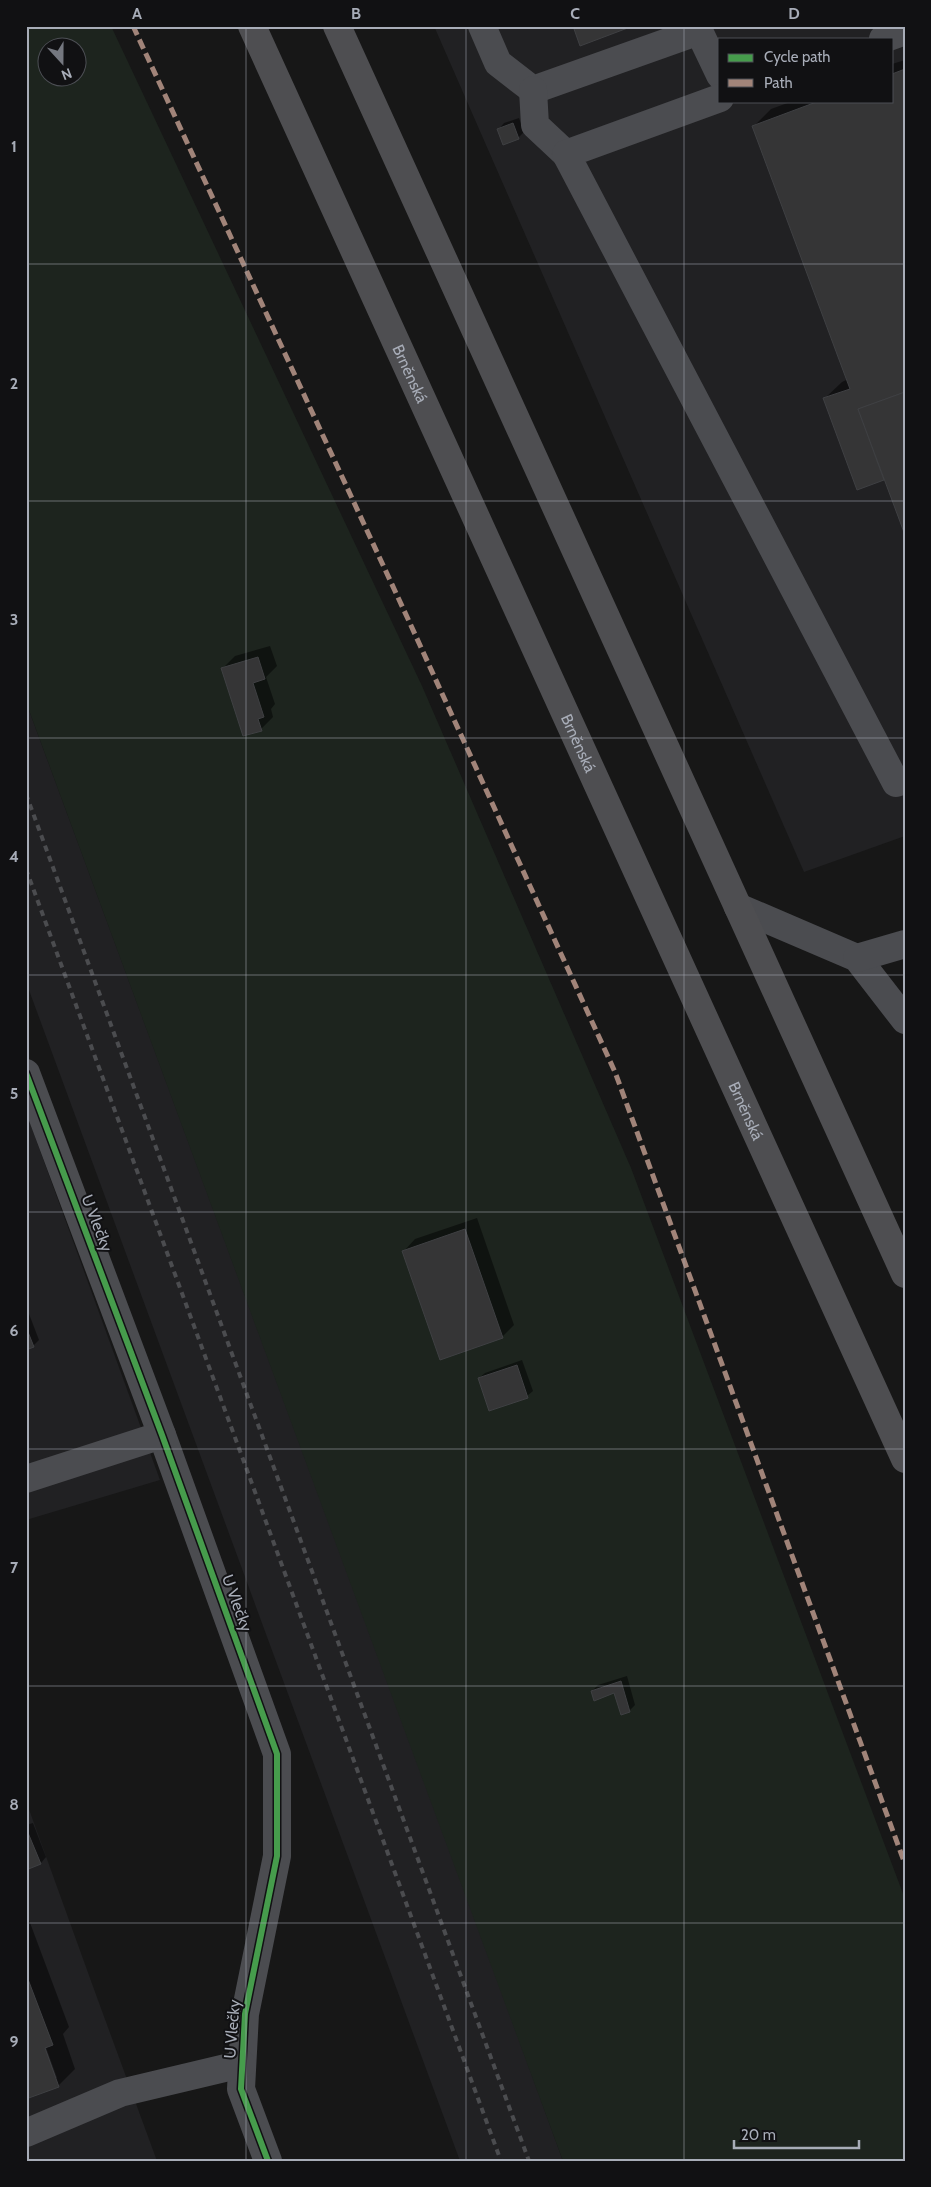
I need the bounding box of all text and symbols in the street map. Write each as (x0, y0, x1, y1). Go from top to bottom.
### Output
text: A (132, 4, 142, 23)
text: B (351, 4, 361, 23)
text: C (570, 4, 580, 23)
text: D (788, 4, 800, 23)
north arrow (38, 38, 88, 88)
legend (718, 38, 894, 102)
text: Cycle path (764, 48, 830, 66)
text: N (59, 64, 75, 84)
text: Path (764, 74, 793, 92)
text: 1 (11, 137, 17, 156)
street label: Brněnská (389, 341, 432, 406)
text: 2 (10, 374, 18, 393)
text: 3 (10, 610, 18, 629)
street label: Brněnská (557, 711, 600, 776)
text: 4 (9, 847, 19, 866)
street label: Brněnská (725, 1079, 768, 1143)
text: 5 (10, 1084, 18, 1103)
street label: U Vlečky (77, 1192, 117, 1254)
text: 6 (10, 1321, 19, 1340)
text: 7 (10, 1558, 19, 1577)
street label: U Vlečky (218, 1572, 256, 1634)
text: 8 (9, 1795, 19, 1814)
street label: U Vlečky (220, 1999, 244, 2059)
text: 9 (10, 2032, 19, 2051)
scale bar (734, 2117, 858, 2149)
text: 20 m (741, 2126, 776, 2144)

